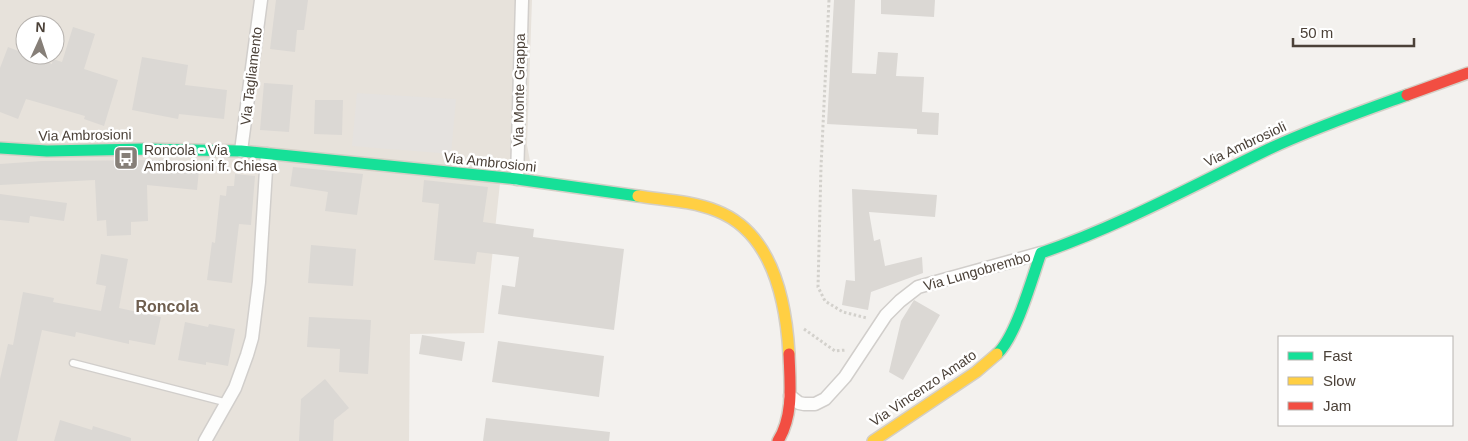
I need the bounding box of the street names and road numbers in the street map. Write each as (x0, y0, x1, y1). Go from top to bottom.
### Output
street label: Via Tagliamento (237, 26, 265, 126)
street label: Via Monte Grappa (510, 33, 528, 147)
street label: Via Ambrosioli (1202, 118, 1288, 170)
street label: Via Ambrosioni (38, 126, 132, 144)
street label: Via Ambrosioni (443, 149, 537, 175)
street label: Via Lungobrembo (922, 248, 1032, 294)
street label: Via Vincenzo Amato (867, 346, 979, 430)

